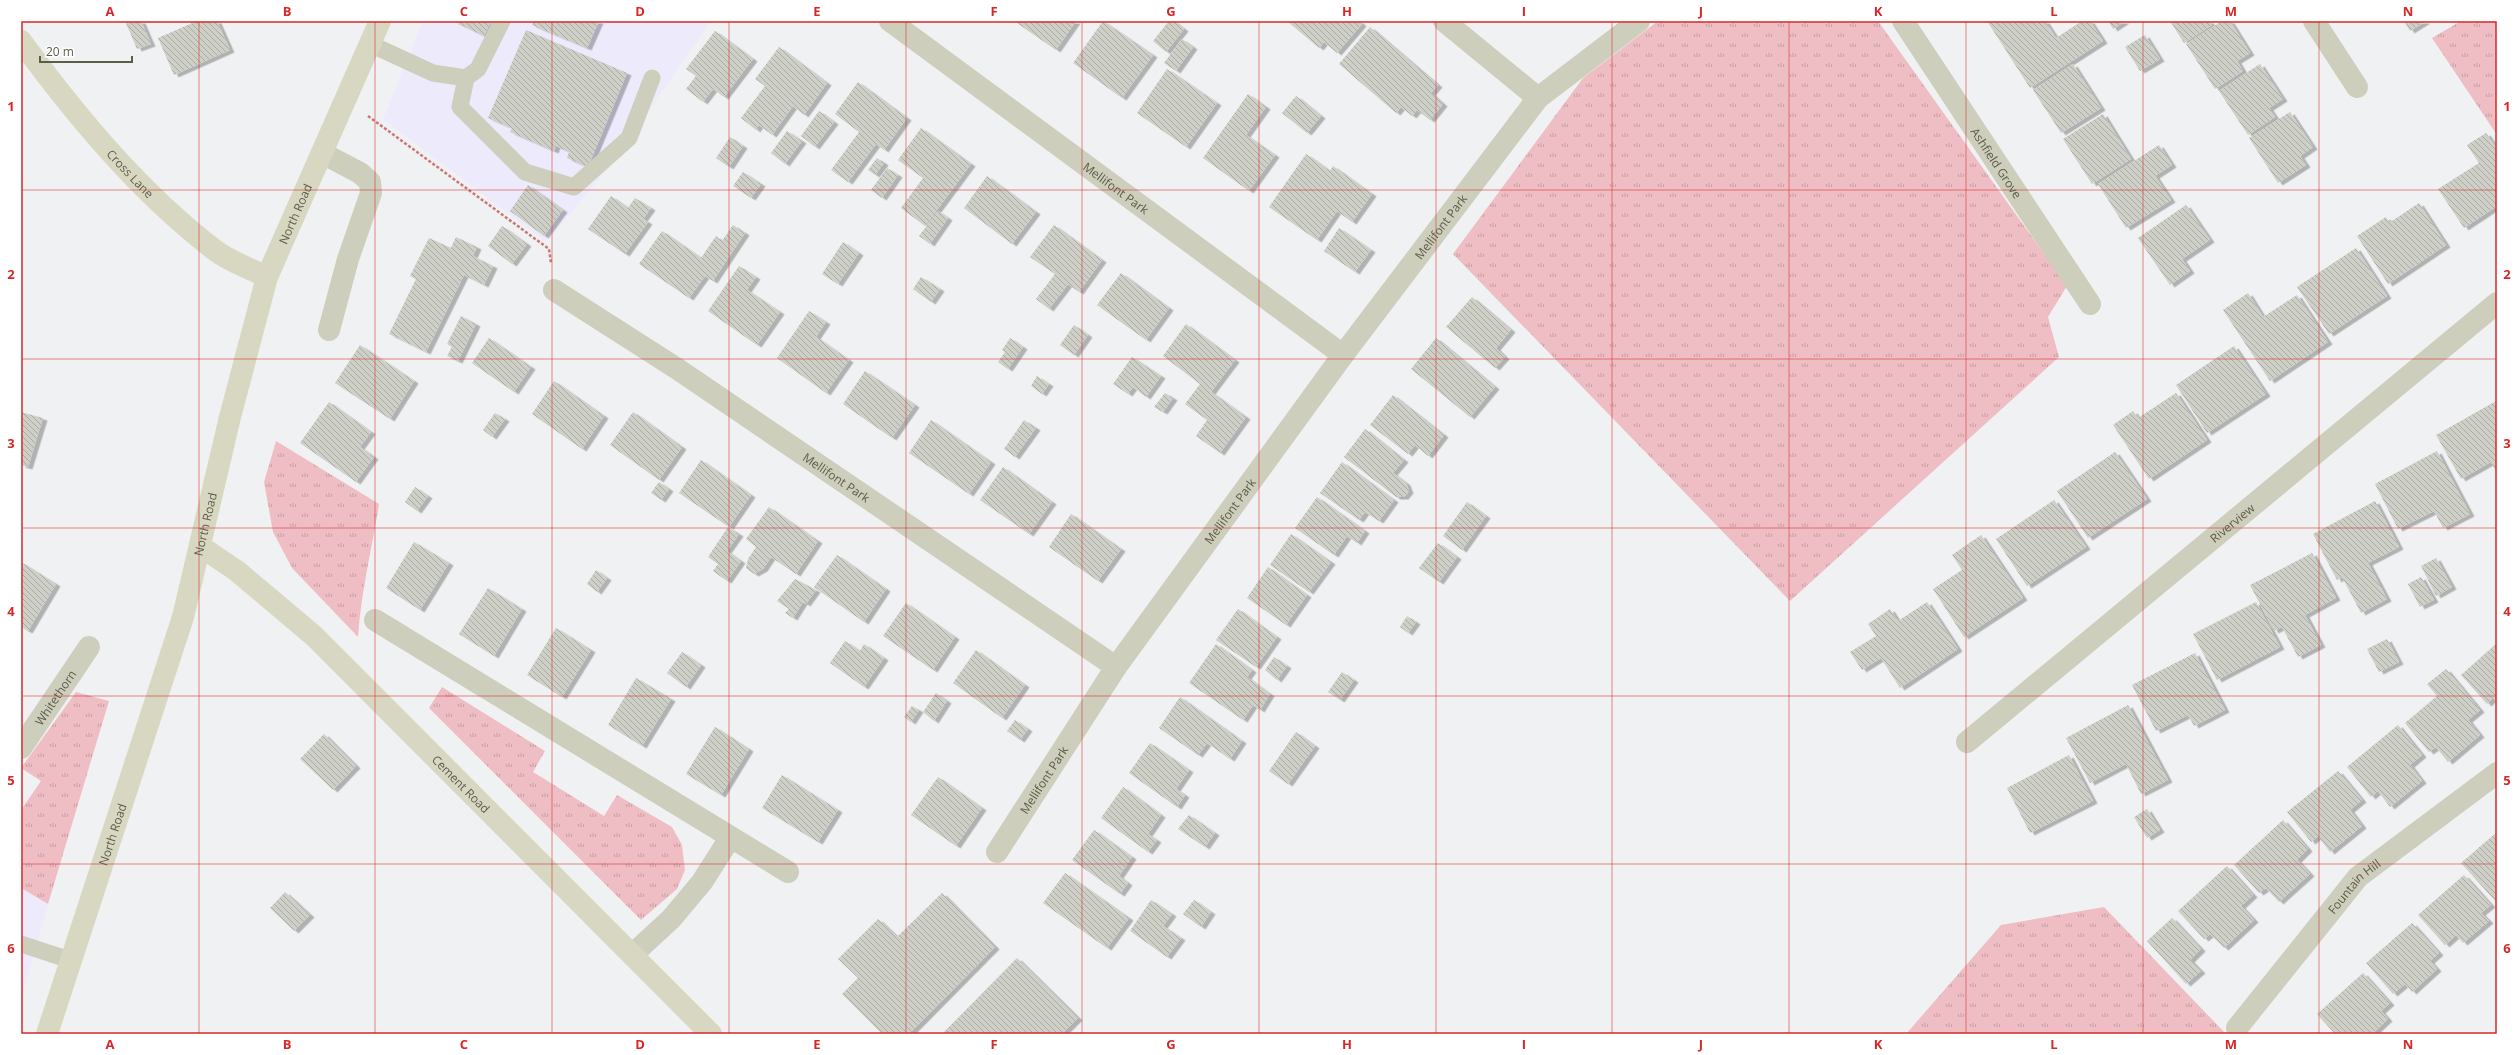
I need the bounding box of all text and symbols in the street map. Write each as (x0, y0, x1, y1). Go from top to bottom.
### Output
text: A (106, 2, 115, 20)
text: B (283, 2, 292, 20)
text: C (460, 2, 468, 20)
text: D (635, 2, 645, 20)
text: E (813, 2, 821, 20)
text: F (990, 2, 998, 20)
text: G (1166, 2, 1176, 20)
text: H (1342, 2, 1352, 20)
text: I (1522, 2, 1526, 20)
text: J (1698, 2, 1703, 20)
text: K (1874, 2, 1883, 20)
text: L (2050, 2, 2058, 20)
text: M (2225, 2, 2237, 20)
text: N (2403, 2, 2413, 20)
scale bar (40, 38, 132, 64)
text: 20 m (46, 43, 74, 60)
text: 1 (7, 97, 15, 115)
text: 1 (2503, 97, 2511, 115)
street label: Ashfield Grove (1967, 124, 2026, 202)
street label: Cross Lane (103, 145, 158, 202)
street label: Mellifont Park (1080, 158, 1153, 218)
street label: North Road (274, 181, 316, 247)
street label: Mellifont Park (1410, 190, 1471, 263)
text: 2 (7, 265, 15, 283)
text: 2 (2503, 265, 2511, 283)
text: 3 (7, 434, 15, 452)
text: 3 (2503, 434, 2511, 452)
street label: Mellifont Park (800, 448, 874, 506)
street label: Mellifont Park (1200, 474, 1260, 547)
street label: North Road (189, 491, 220, 558)
street label: Riverview (2206, 499, 2258, 546)
text: 4 (7, 602, 15, 620)
text: 4 (2503, 602, 2511, 620)
street label: Whitethorn (30, 666, 80, 729)
street label: Mellifont Park (1015, 742, 1072, 817)
street label: Cement Road (429, 751, 494, 816)
text: 5 (7, 771, 15, 789)
text: 5 (2503, 771, 2511, 789)
street label: North Road (94, 801, 130, 868)
street label: Fountain Hill (2323, 855, 2384, 917)
text: 6 (7, 939, 15, 957)
text: 6 (2503, 939, 2511, 957)
text: A (106, 1035, 115, 1053)
text: B (283, 1035, 292, 1053)
text: C (460, 1035, 468, 1053)
text: D (635, 1035, 645, 1053)
text: E (813, 1035, 821, 1053)
text: F (990, 1035, 998, 1053)
text: G (1166, 1035, 1176, 1053)
text: H (1342, 1035, 1352, 1053)
text: I (1522, 1035, 1526, 1053)
text: J (1698, 1035, 1703, 1053)
text: K (1874, 1035, 1883, 1053)
text: L (2050, 1035, 2058, 1053)
text: M (2225, 1035, 2237, 1053)
text: N (2403, 1035, 2413, 1053)

